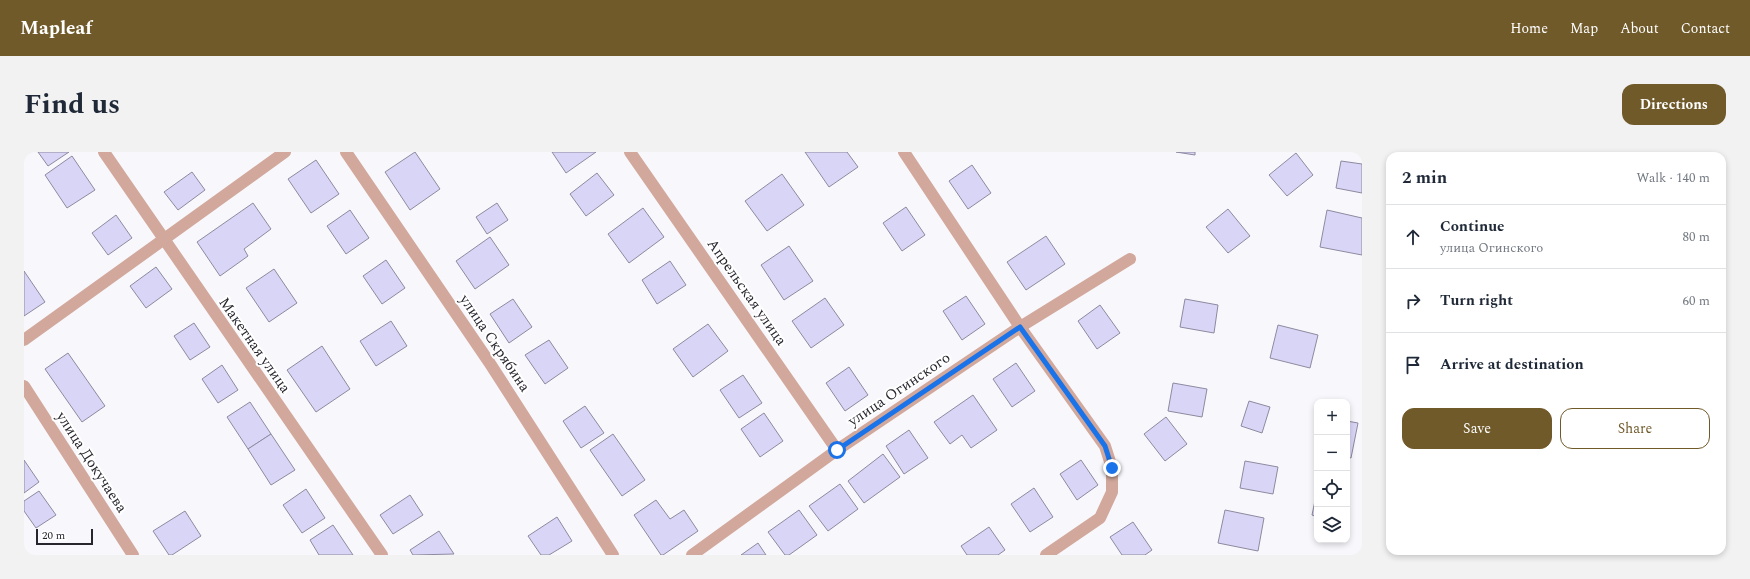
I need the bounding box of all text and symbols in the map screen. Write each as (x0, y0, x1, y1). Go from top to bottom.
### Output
text: Mapleaf (20, 14, 92, 43)
text: Home (1510, 18, 1548, 39)
text: Map (1570, 18, 1598, 39)
text: About (1620, 18, 1659, 39)
text: Contact (1681, 18, 1730, 39)
text: Find us (24, 83, 120, 126)
button: Directions (1622, 84, 1726, 125)
text: 2 min (1402, 165, 1447, 191)
text: Walk · 140 m (1636, 168, 1710, 188)
text: Continue (1440, 215, 1505, 238)
icon: ahead (1402, 226, 1424, 248)
text: 80 m (1683, 227, 1710, 247)
street label: Апрельская улица (701, 234, 793, 351)
text: улица Огинского (1440, 238, 1543, 258)
street label: улица Скрябина (453, 289, 536, 397)
text: Turn right (1440, 289, 1513, 312)
icon: right (1402, 290, 1424, 312)
text: 60 m (1683, 291, 1710, 311)
street label: Макетная улица (213, 292, 297, 399)
street label: улица Огинского (843, 347, 955, 433)
text: Arrive at destination (1440, 353, 1584, 376)
icon: arrive (1402, 354, 1424, 376)
map controls (1314, 399, 1350, 543)
button: + (1314, 399, 1350, 435)
street label: улица Докучаева (50, 406, 133, 518)
button: Save (1402, 408, 1552, 449)
button: Share (1560, 408, 1710, 449)
button: − (1314, 435, 1350, 471)
route start (828, 441, 846, 459)
route end (1103, 459, 1121, 477)
button: locate (1314, 471, 1350, 507)
button: layers (1314, 507, 1350, 543)
scale bar (36, 527, 93, 546)
text: 20 m (42, 527, 65, 544)

